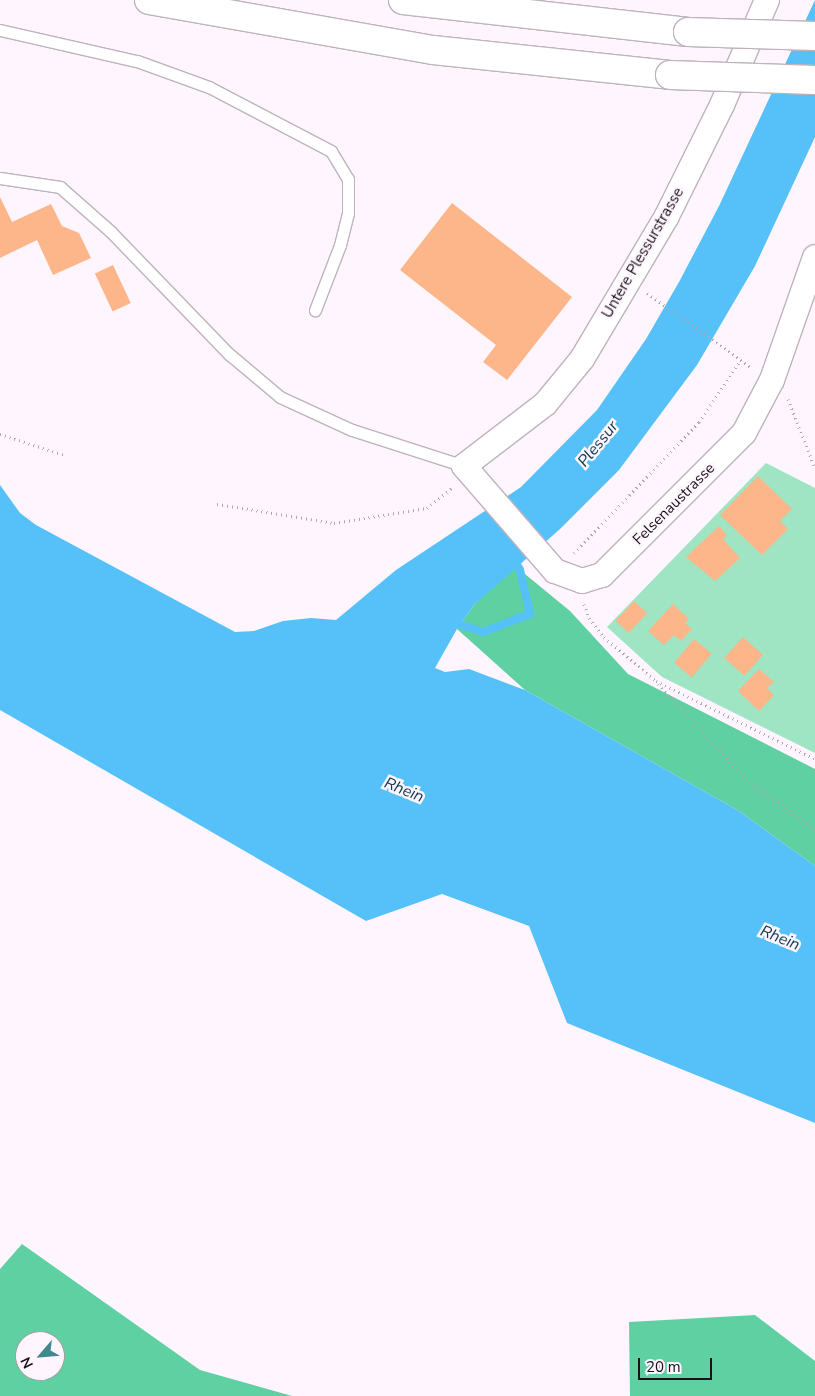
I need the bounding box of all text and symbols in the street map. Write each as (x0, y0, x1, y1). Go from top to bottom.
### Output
street label: Untere Plessurstrasse (598, 185, 688, 321)
water label: Plessur (574, 417, 622, 471)
street label: Felsenaustrasse (629, 459, 719, 549)
water label: Rhein (381, 773, 427, 807)
water label: Rhein (757, 921, 803, 955)
north arrow (15, 1331, 65, 1381)
scale bar (640, 1348, 714, 1380)
text: N (16, 1354, 38, 1372)
text: 20 m (646, 1357, 681, 1377)

